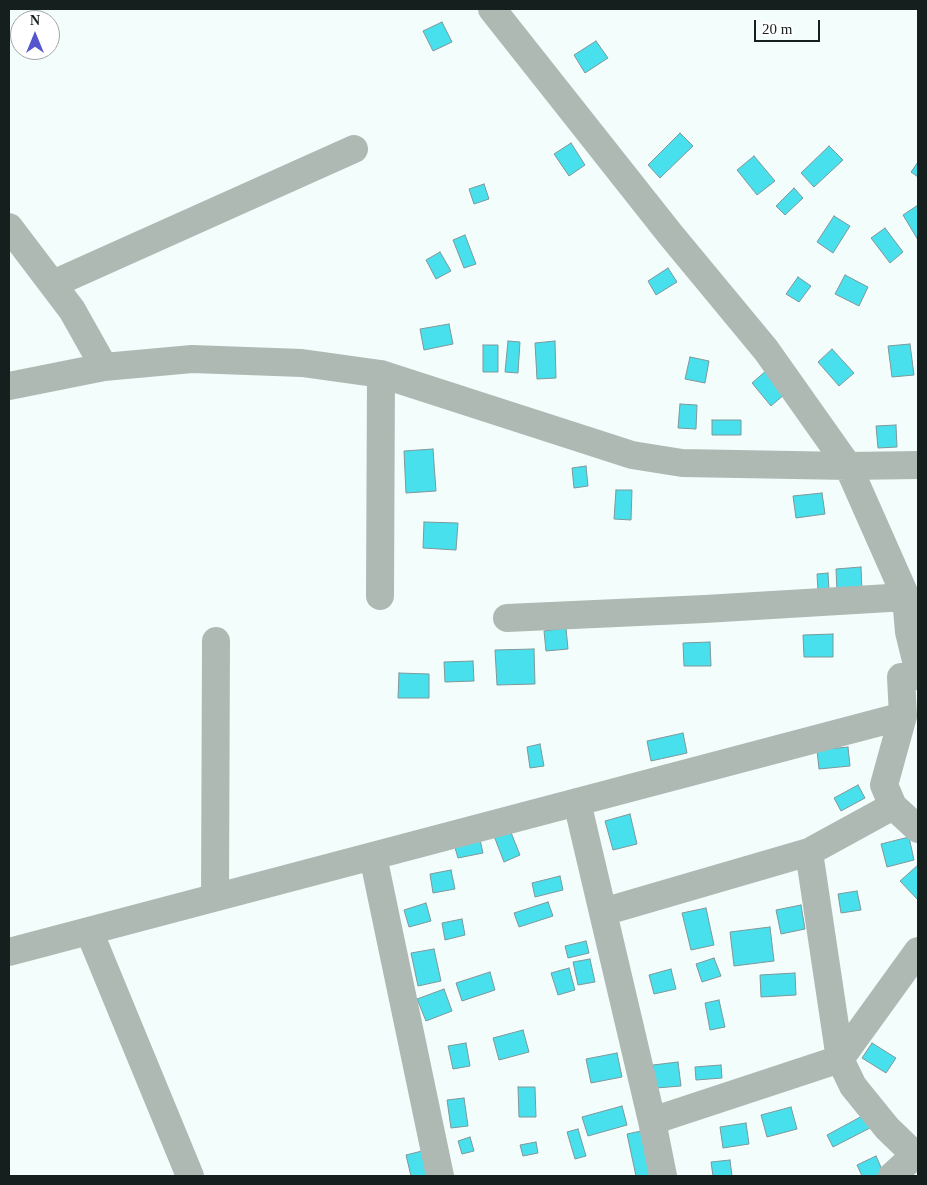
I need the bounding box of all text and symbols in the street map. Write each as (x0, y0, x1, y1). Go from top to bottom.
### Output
north arrow (10, 10, 60, 60)
scale bar (757, 10, 823, 42)
text: N (30, 13, 40, 28)
text: 20 m (762, 21, 792, 37)

